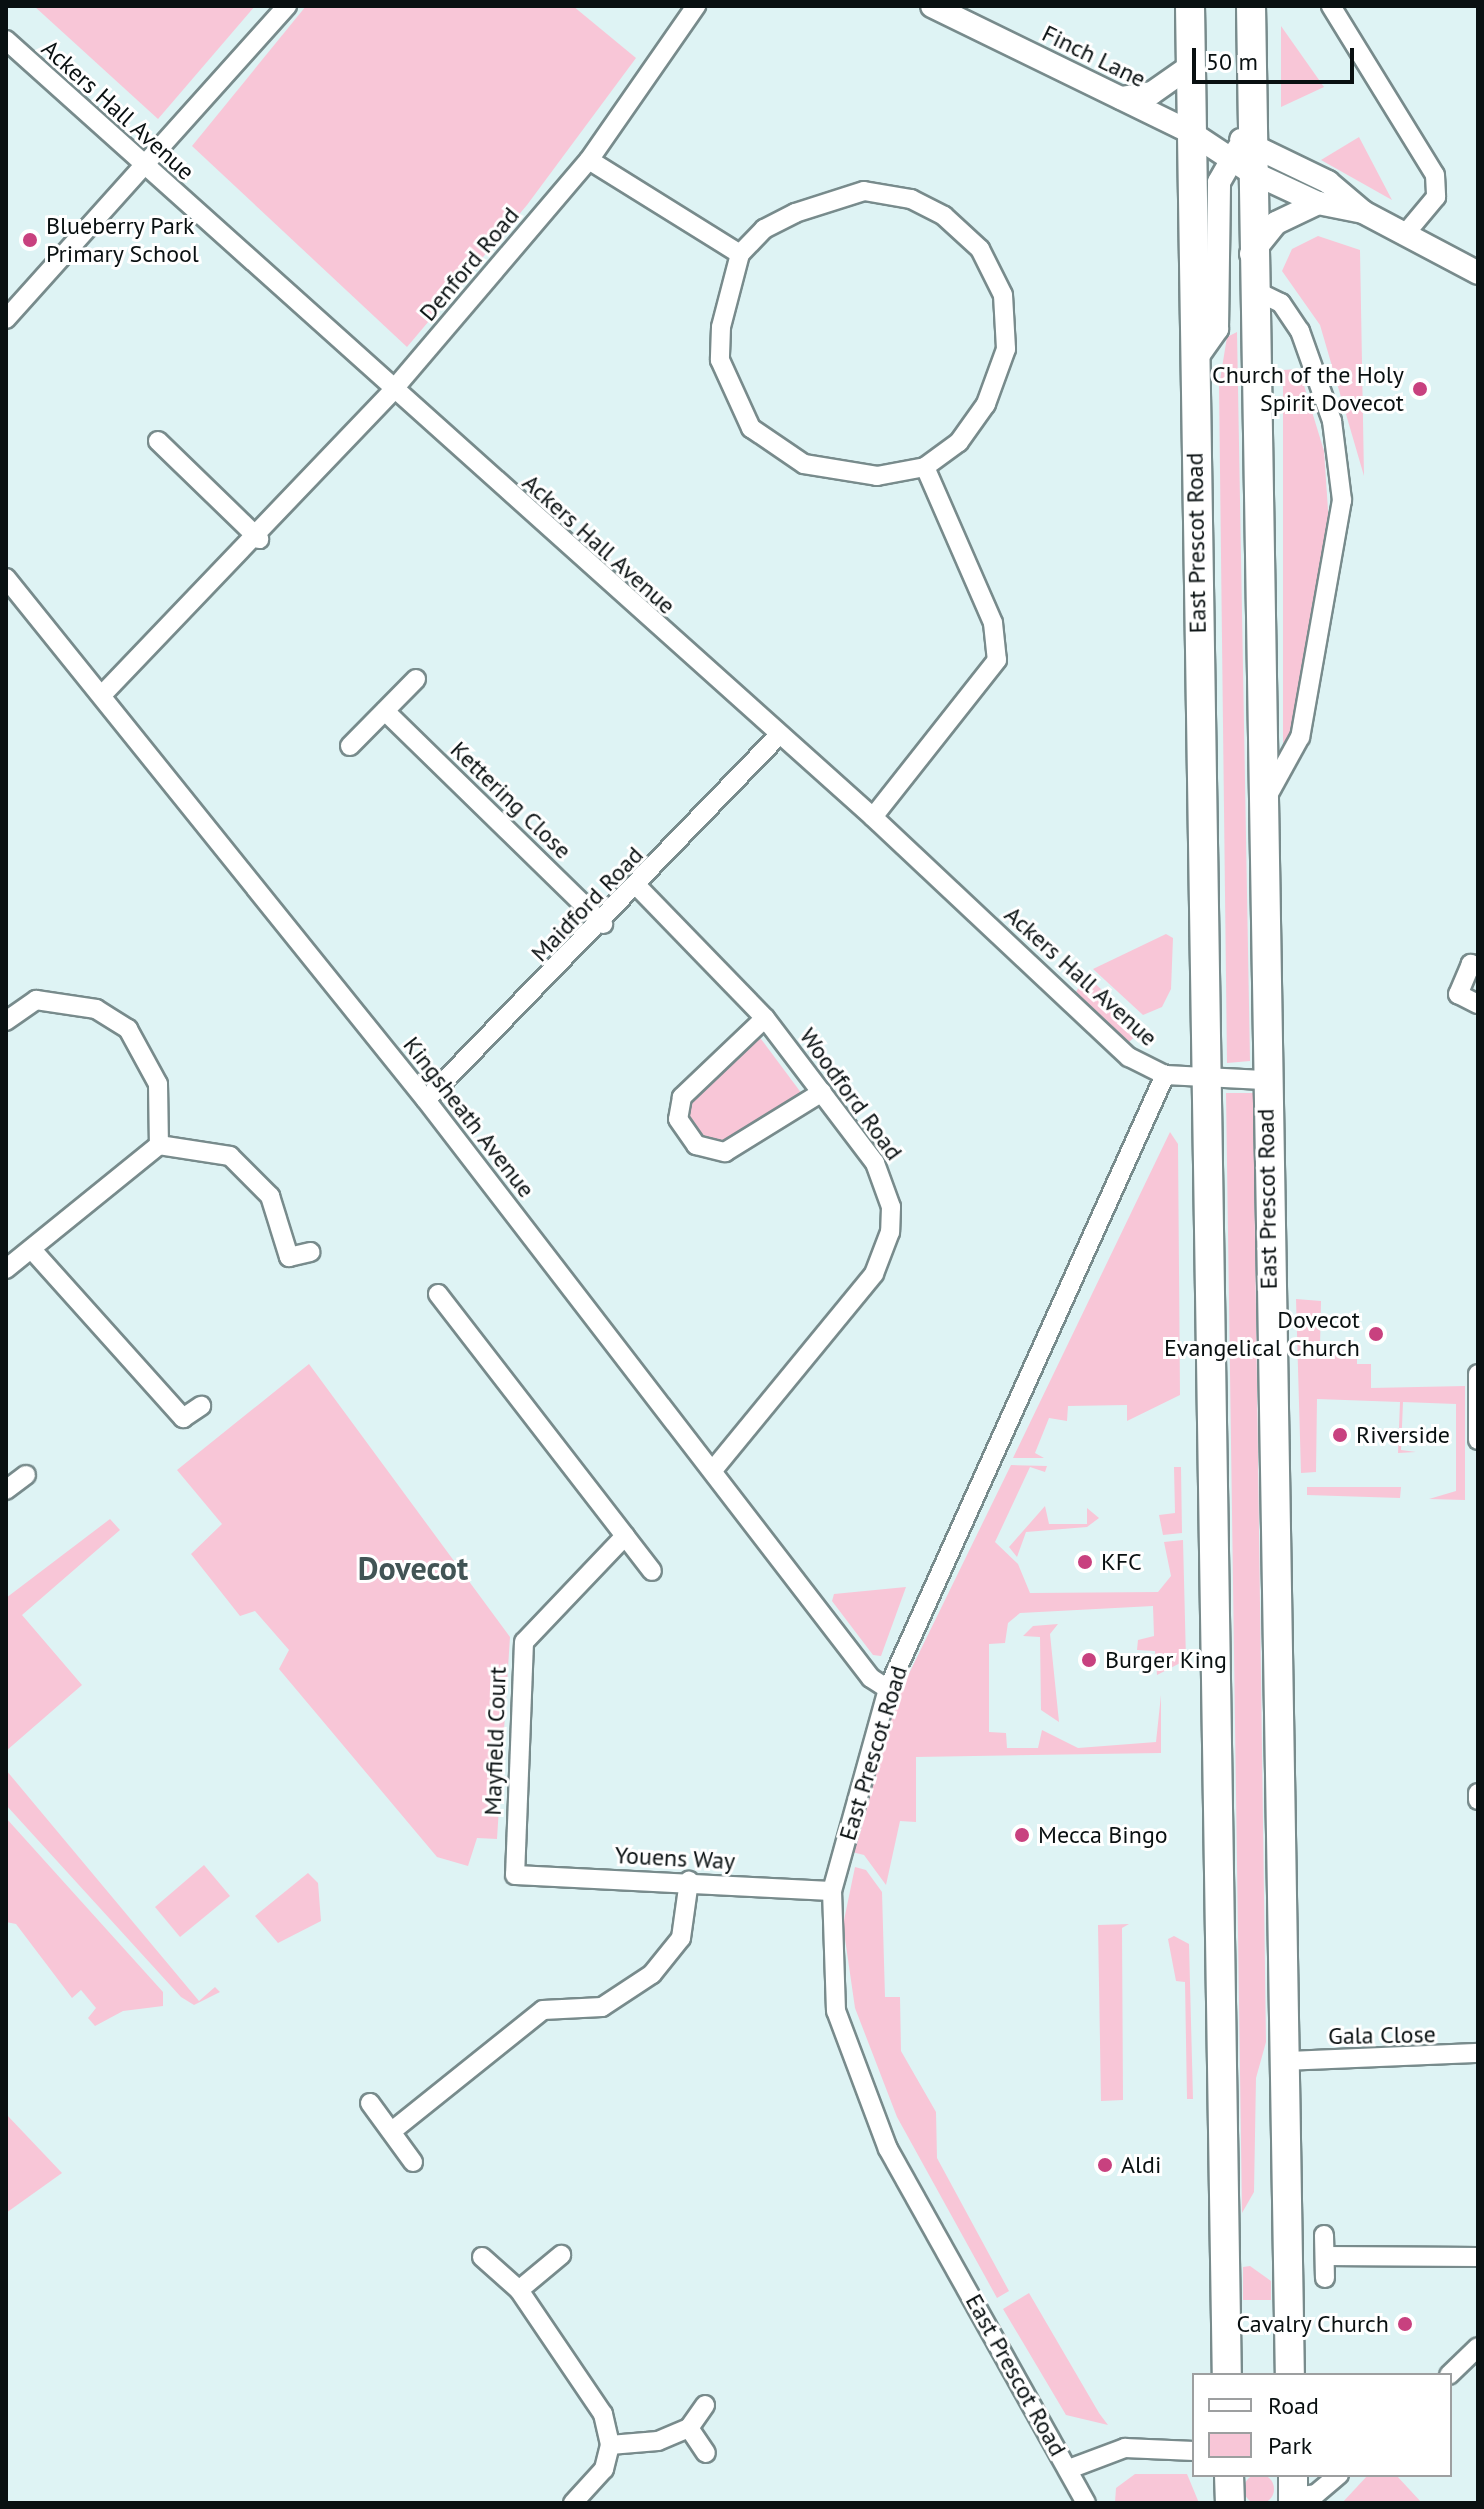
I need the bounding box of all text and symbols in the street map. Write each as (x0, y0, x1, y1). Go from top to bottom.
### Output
street label: Finch Lane (1038, 19, 1150, 93)
scale bar (1196, 32, 1358, 82)
street label: Ackers Hall Avenue (36, 34, 200, 186)
text: 50 m (1206, 46, 1258, 77)
street label: Denford Road (413, 201, 525, 327)
place label: Blueberry Park Primary School (46, 212, 200, 268)
marker: Blueberry Park Primary School (21, 231, 39, 249)
place label: Church of the Holy Spirit Dovecot (1212, 361, 1404, 417)
marker: Church of the Holy Spirit Dovecot (1411, 380, 1429, 398)
street label: East Prescot Road (1180, 452, 1212, 634)
street label: Ackers Hall Avenue (517, 468, 681, 620)
street label: Kettering Close (445, 735, 577, 865)
street label: Maidford Road (525, 840, 649, 968)
street label: Ackers Hall Avenue (999, 900, 1163, 1052)
street label: Woodford Road (793, 1022, 909, 1166)
street label: Kingsheath Avenue (397, 1030, 541, 1204)
street label: East Prescot Road (1251, 1108, 1283, 1290)
place label: Dovecot Evangelical Church (1164, 1306, 1360, 1362)
marker: Dovecot Evangelical Church (1367, 1325, 1385, 1343)
place label: Riverside (1356, 1421, 1450, 1449)
marker: Riverside (1331, 1426, 1349, 1444)
place label: KFC (1101, 1548, 1142, 1576)
district label: Dovecot (358, 1549, 468, 1587)
marker: KFC (1076, 1553, 1094, 1571)
place label: Burger King (1105, 1646, 1227, 1674)
marker: Burger King (1080, 1651, 1098, 1669)
street label: East Prescot Road (833, 1662, 913, 1844)
street label: Mayfield Court (478, 1666, 512, 1816)
place label: Mecca Bingo (1038, 1821, 1168, 1849)
marker: Mecca Bingo (1013, 1826, 1031, 1844)
street label: Youens Way (614, 1840, 736, 1876)
street label: Gala Close (1328, 2020, 1436, 2050)
place label: Aldi (1121, 2151, 1161, 2179)
marker: Aldi (1096, 2156, 1114, 2174)
street label: East Prescot Road (960, 2289, 1072, 2461)
place label: Cavalry Church (1236, 2310, 1389, 2338)
marker: Cavalry Church (1396, 2315, 1414, 2333)
legend (1192, 2373, 1452, 2477)
text: Road (1268, 2390, 1319, 2421)
text: Park (1268, 2430, 1312, 2461)

